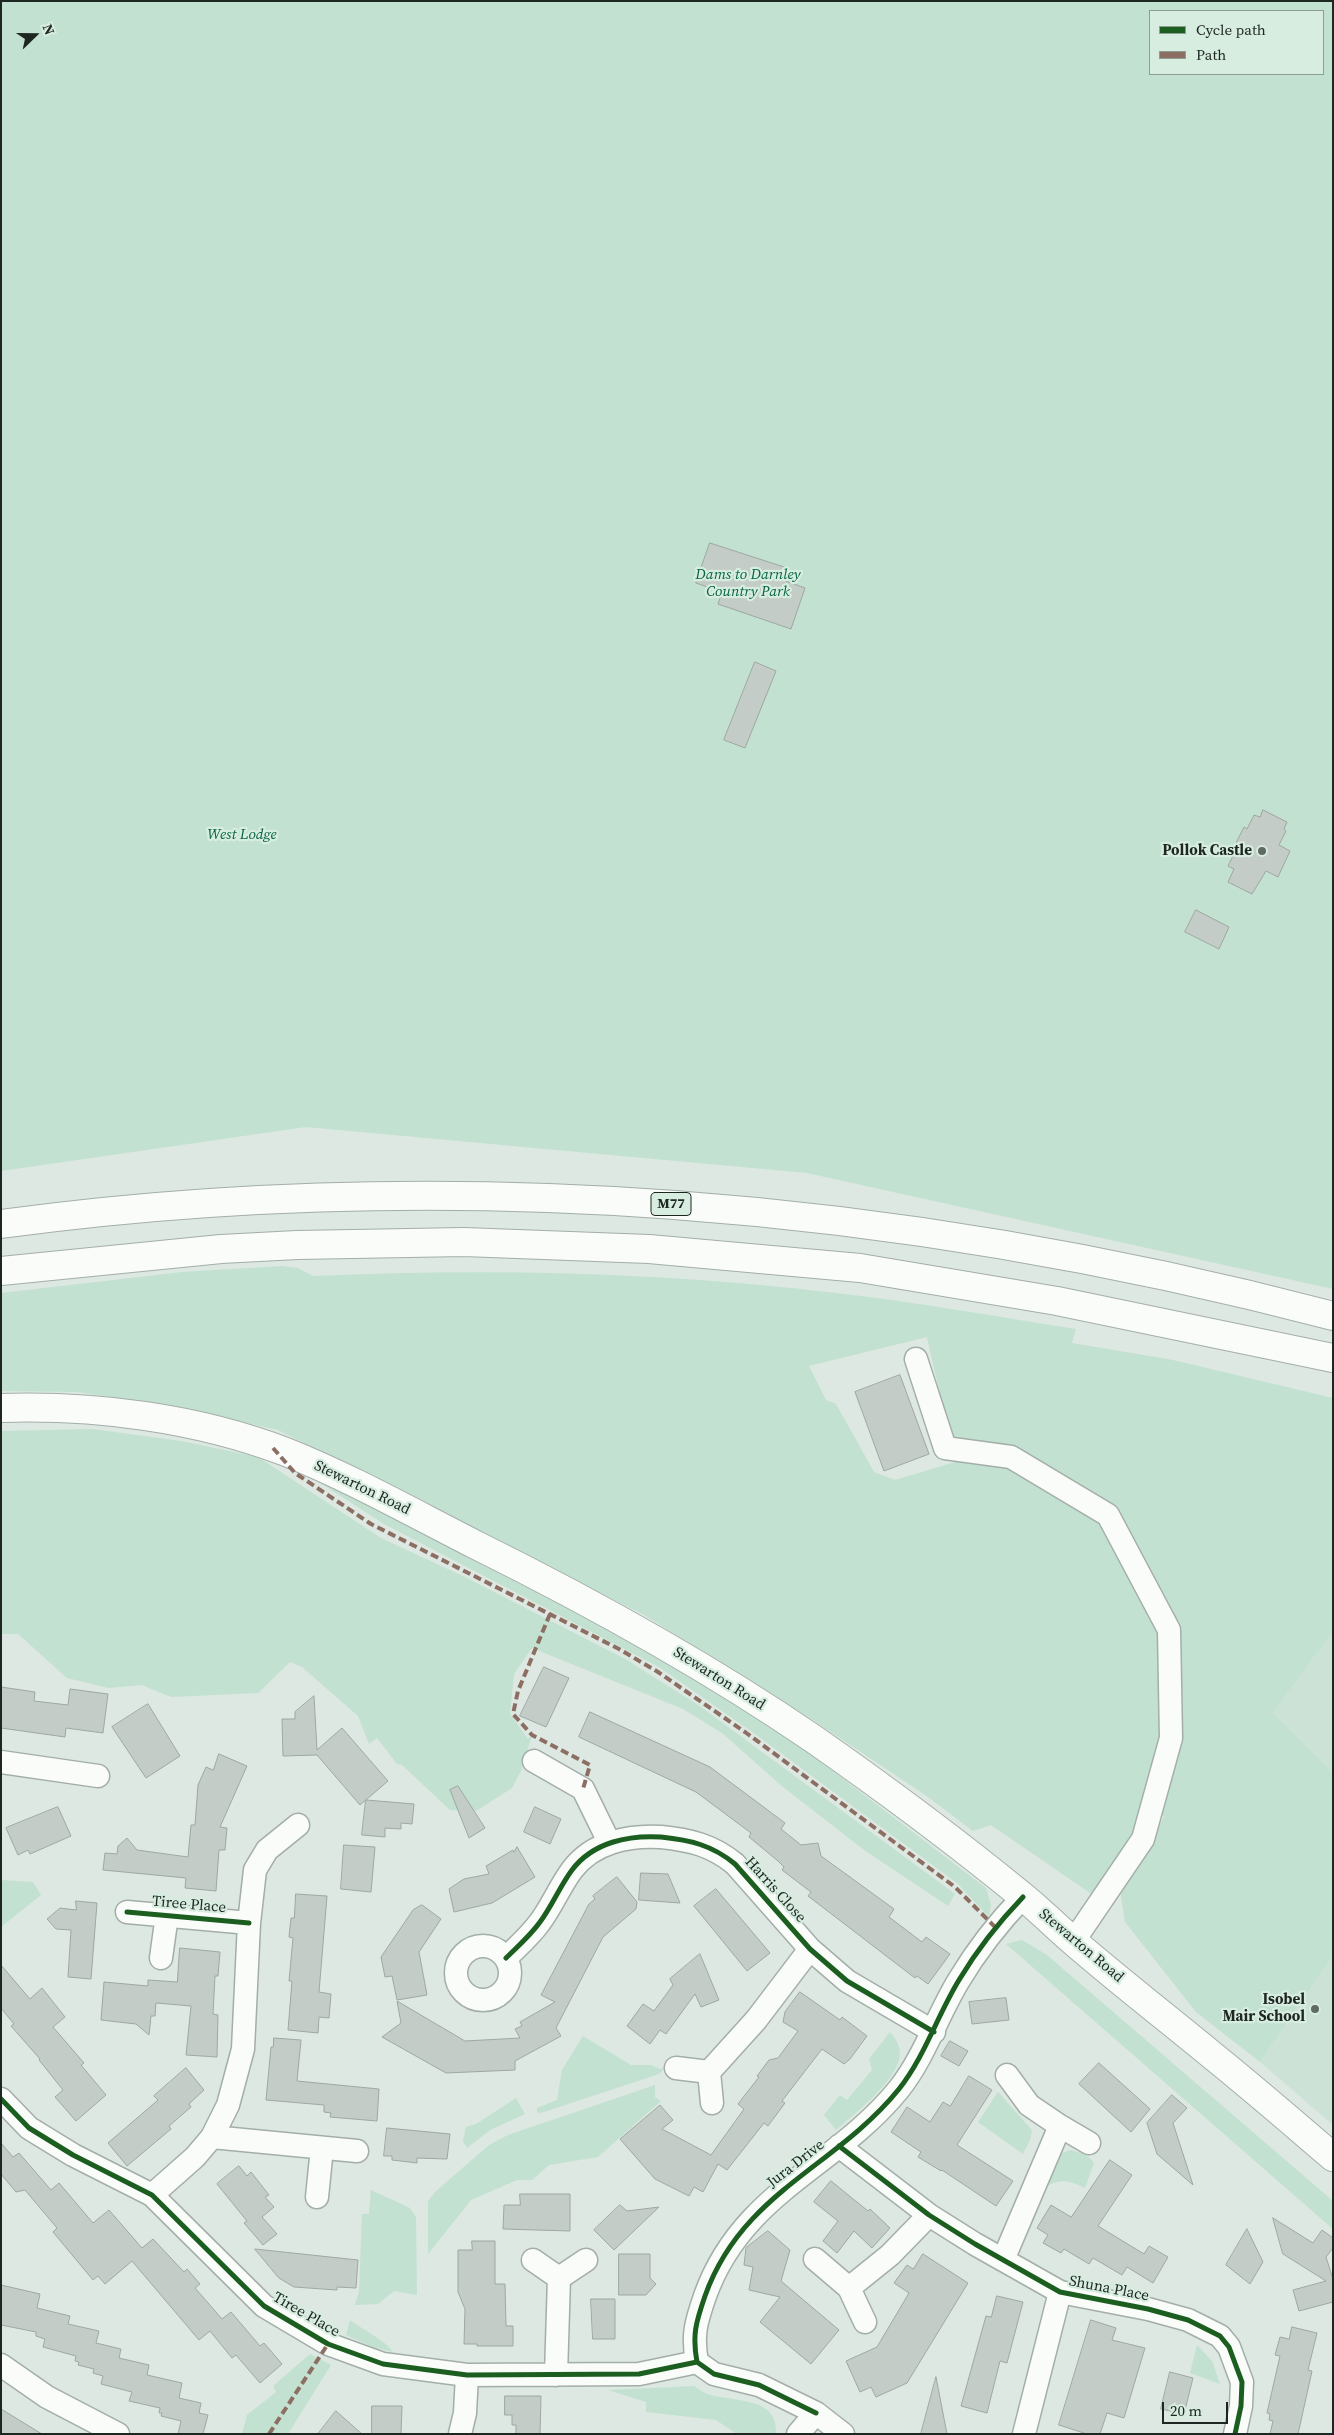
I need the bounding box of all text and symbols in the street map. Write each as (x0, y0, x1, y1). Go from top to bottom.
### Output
north arrow (10, 10, 60, 60)
legend (1149, 10, 1324, 75)
text: Cycle path (1196, 19, 1266, 40)
text: N (38, 21, 60, 38)
text: Path (1196, 44, 1226, 65)
park label: Dams to Darnley Country Park (695, 566, 801, 601)
park label: West Lodge (207, 826, 277, 844)
place label: Pollok Castle (1162, 842, 1252, 860)
marker: Pollok Castle (1256, 845, 1268, 857)
road number: M77 (651, 1192, 691, 1216)
street label: Stewarton Road (311, 1457, 413, 1519)
street label: Stewarton Road (670, 1644, 768, 1714)
street label: Harris Close (741, 1853, 809, 1927)
street label: Tiree Place (151, 1893, 227, 1917)
street label: Stewarton Road (1035, 1905, 1127, 1987)
place label: Isobel Mair School (1222, 1991, 1305, 2026)
marker: Isobel Mair School (1309, 2003, 1321, 2015)
street label: Jura Drive (764, 2136, 828, 2192)
street label: Shuna Place (1067, 2272, 1151, 2306)
street label: Tiree Place (269, 2289, 343, 2341)
scale bar (1164, 2392, 1230, 2424)
text: 20 m (1170, 2400, 1202, 2421)

